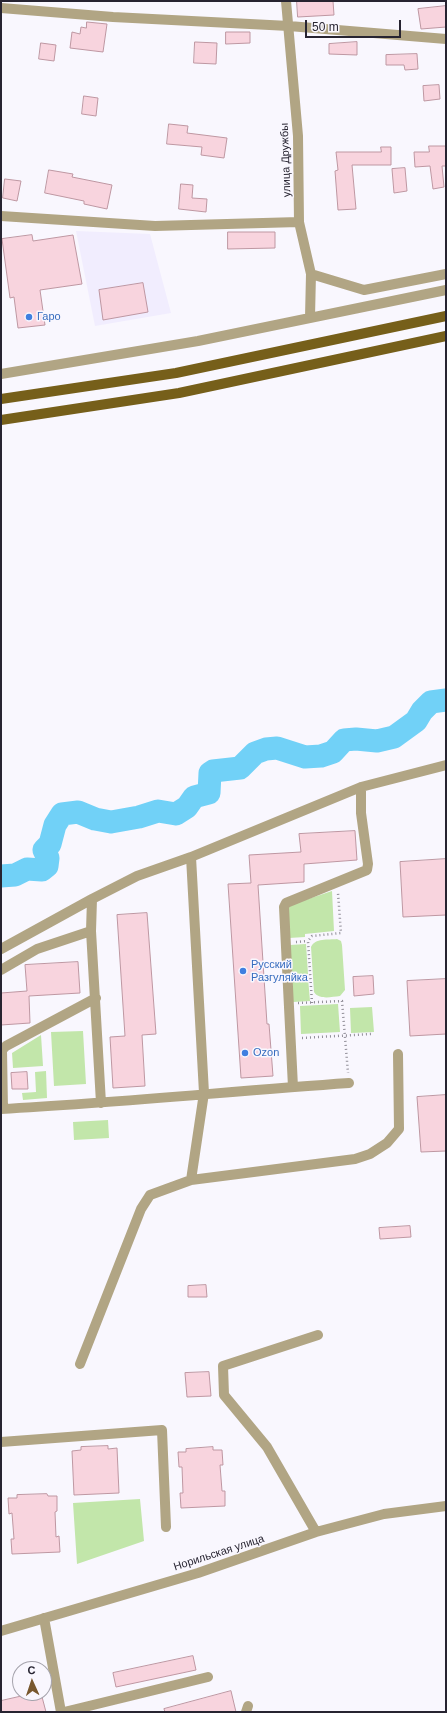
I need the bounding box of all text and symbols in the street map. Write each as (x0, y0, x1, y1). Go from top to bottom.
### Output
scale bar (307, 12, 403, 38)
text: 50 m (312, 20, 339, 34)
street label: улица Дружбы (278, 123, 294, 197)
place label: Гаро (37, 310, 61, 324)
marker: Гаро (24, 312, 34, 322)
place label: Русский Разгуляйка (251, 958, 308, 984)
marker: Русский Разгуляйка (238, 966, 248, 976)
place label: Ozon (253, 1046, 279, 1060)
marker: Ozon (240, 1048, 250, 1058)
street label: Норильская улица (172, 1532, 266, 1574)
north arrow (12, 1661, 52, 1701)
text: С (27, 1664, 36, 1676)

